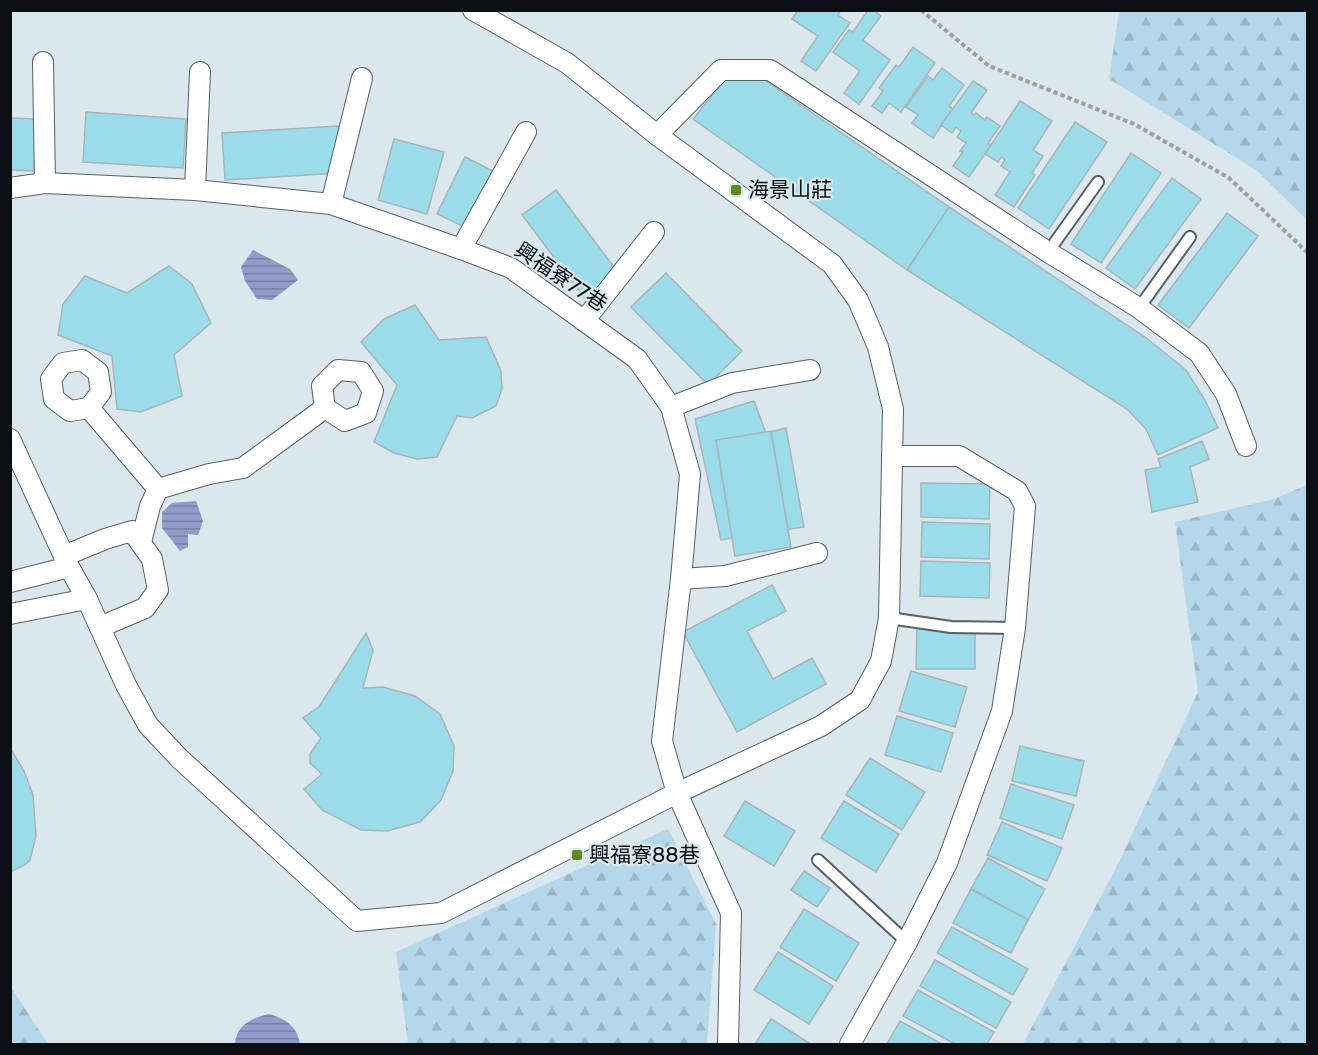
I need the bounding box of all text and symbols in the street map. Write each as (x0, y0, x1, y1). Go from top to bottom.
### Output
place label: 海景山莊 (748, 177, 832, 202)
marker: 海景山莊 (729, 183, 743, 197)
street label: 興福寮77巷 (511, 237, 612, 316)
place label: 興福寮88巷 (589, 842, 700, 867)
marker: 興福寮88巷 (570, 848, 584, 862)

